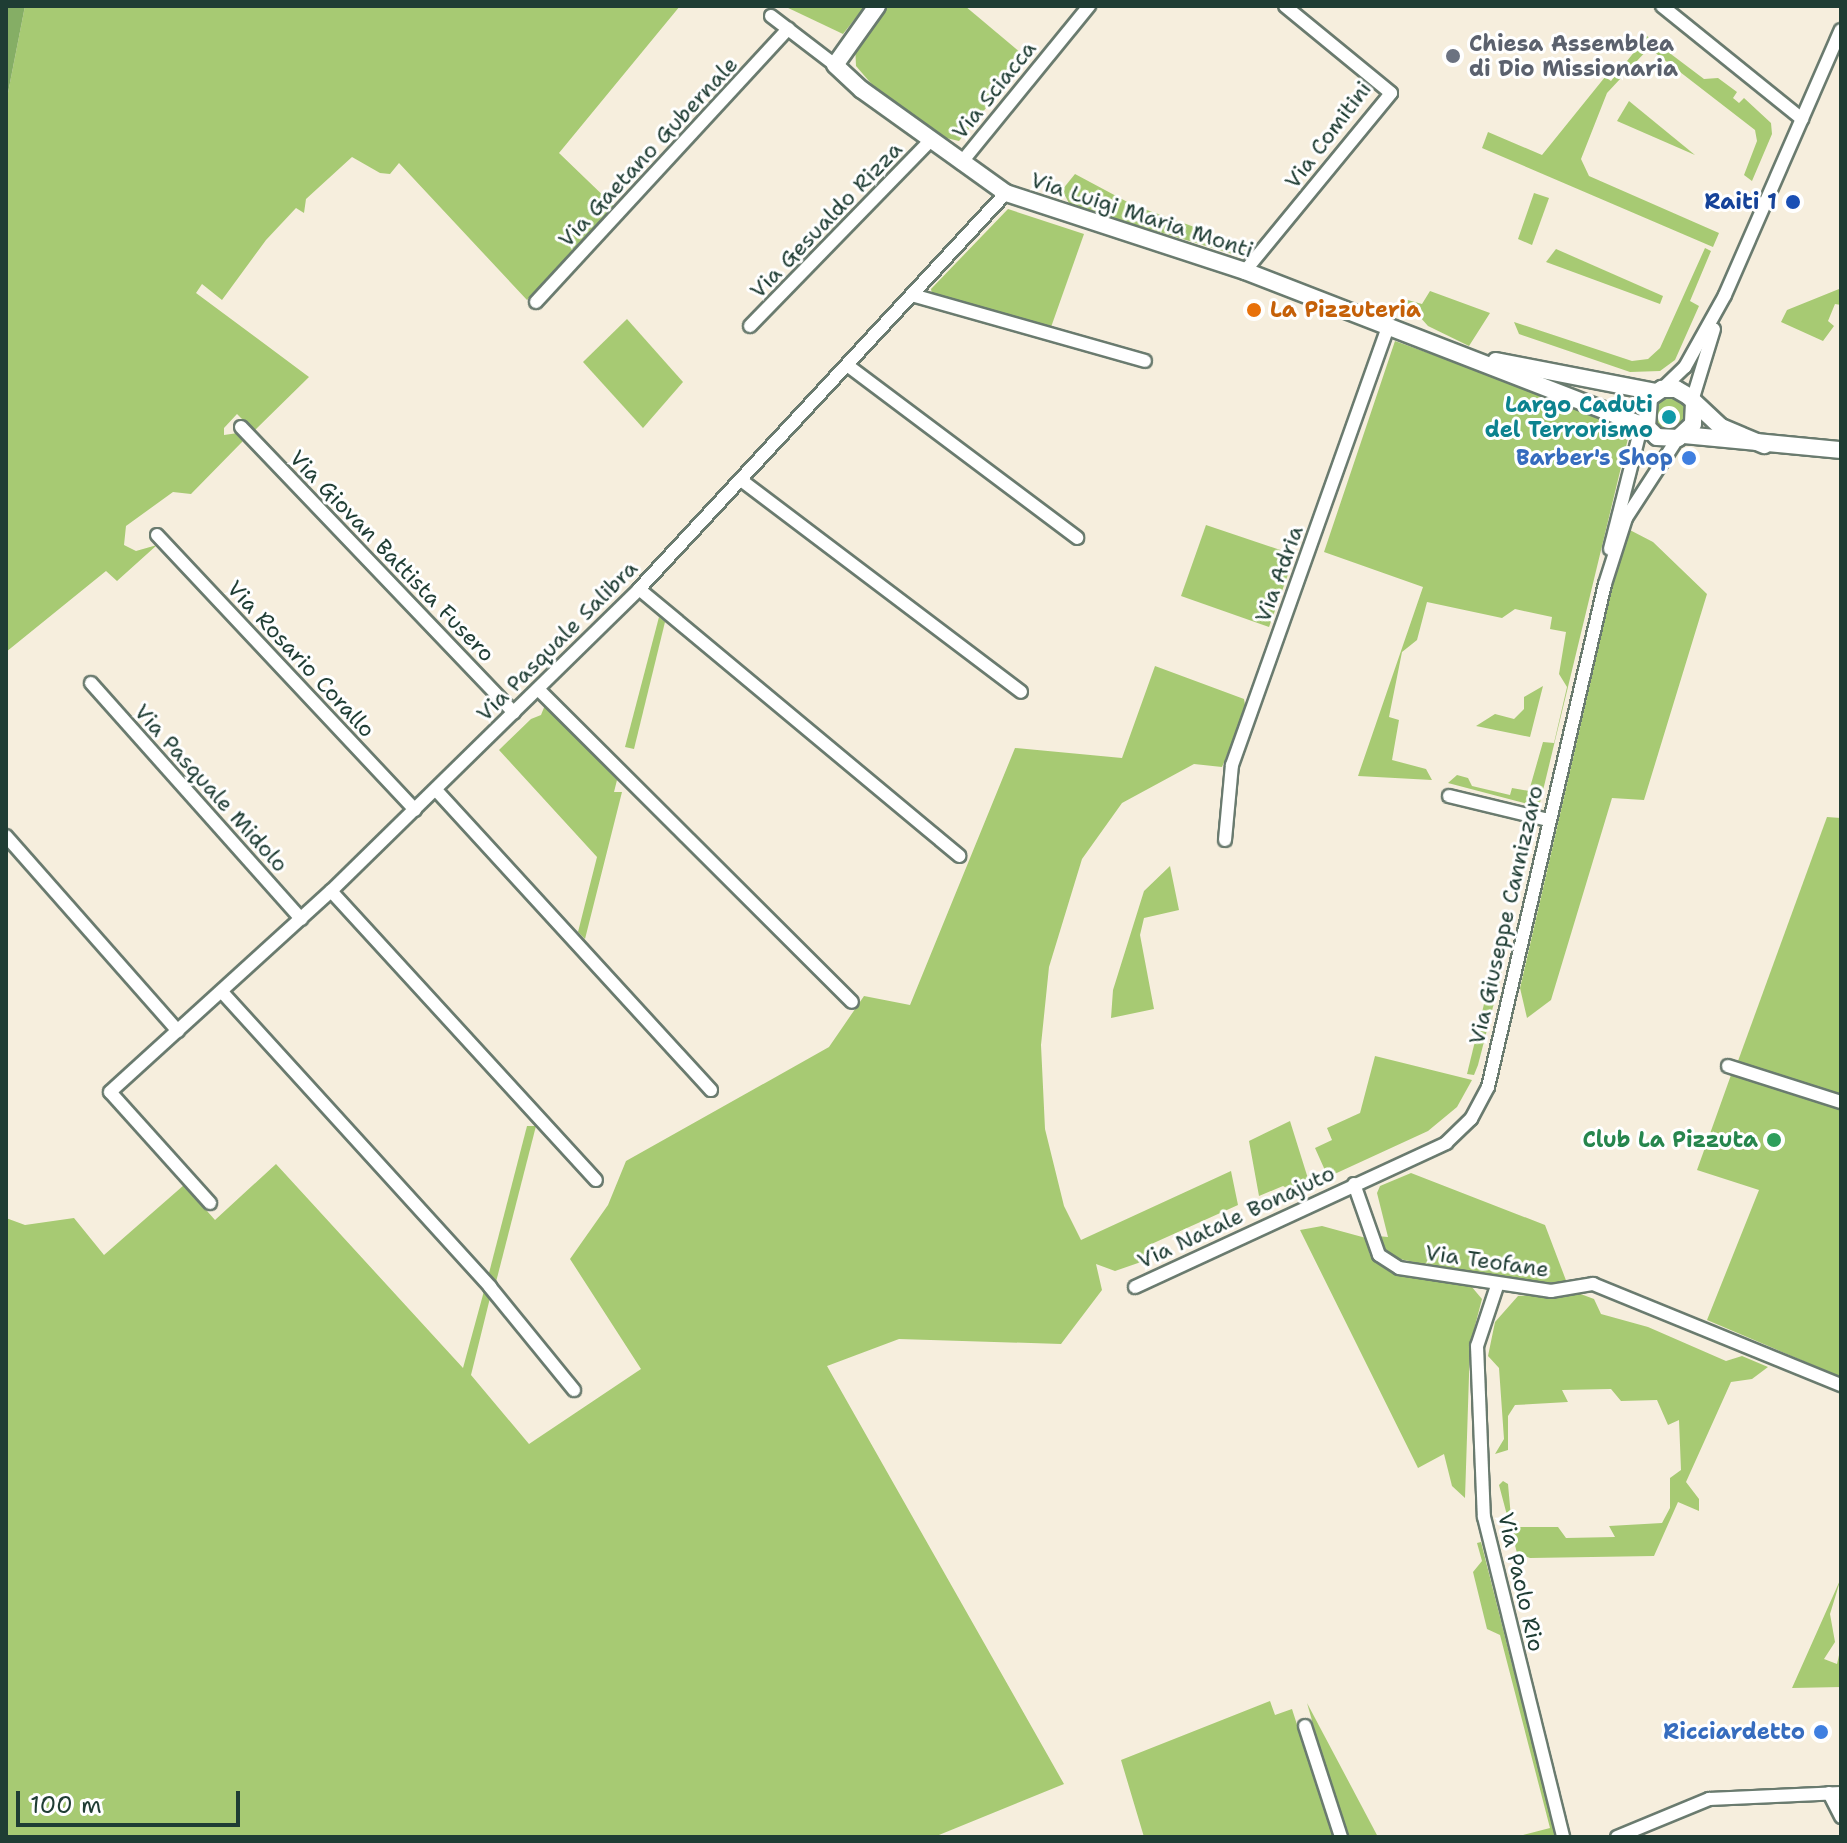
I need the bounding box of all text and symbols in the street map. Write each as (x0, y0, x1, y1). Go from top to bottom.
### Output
place label: Chiesa Assemblea di Dio Missionaria (1469, 30, 1678, 82)
street label: Via Sciacca (946, 36, 1042, 144)
marker: Chiesa Assemblea di Dio Missionaria (1444, 47, 1462, 65)
street label: Via Gaetano Gubernale (553, 51, 743, 253)
street label: Via Comitini (1279, 76, 1377, 194)
street label: Via Gesualdo Rizza (744, 136, 908, 304)
street label: Via Luigi Maria Monti (1027, 166, 1257, 264)
place label: Raiti 1 (1704, 189, 1777, 215)
marker: Raiti 1 (1784, 193, 1802, 211)
place label: La Pizzuteria (1270, 297, 1421, 323)
marker: La Pizzuteria (1245, 301, 1263, 319)
place label: Largo Caduti del Terrorismo (1485, 391, 1653, 442)
marker: Largo Caduti del Terrorismo (1660, 408, 1678, 426)
street label: Via Giovan Battista Fusero (284, 445, 500, 667)
place label: Barber's Shop (1516, 445, 1673, 471)
marker: Barber's Shop (1680, 449, 1698, 467)
street label: Via Adria (1249, 522, 1309, 626)
street label: Via Pasquale Salibra (471, 555, 643, 727)
street label: Via Rosario Corallo (222, 575, 380, 743)
street label: Via Pasquale Midolo (129, 699, 293, 877)
street label: Via Giuseppe Cannizzaro (1463, 783, 1549, 1047)
place label: Club La Pizzuta (1582, 1127, 1758, 1153)
marker: Club La Pizzuta (1765, 1131, 1783, 1149)
street label: Via Natale Bonajuto (1133, 1160, 1339, 1274)
street label: Via Teofane (1423, 1239, 1551, 1283)
street label: Via Paolo Rio (1492, 1510, 1550, 1654)
place label: Ricciardetto (1663, 1719, 1805, 1745)
marker: Ricciardetto (1812, 1723, 1830, 1741)
scale bar (20, 1775, 244, 1825)
text: 100 m (30, 1789, 102, 1821)

